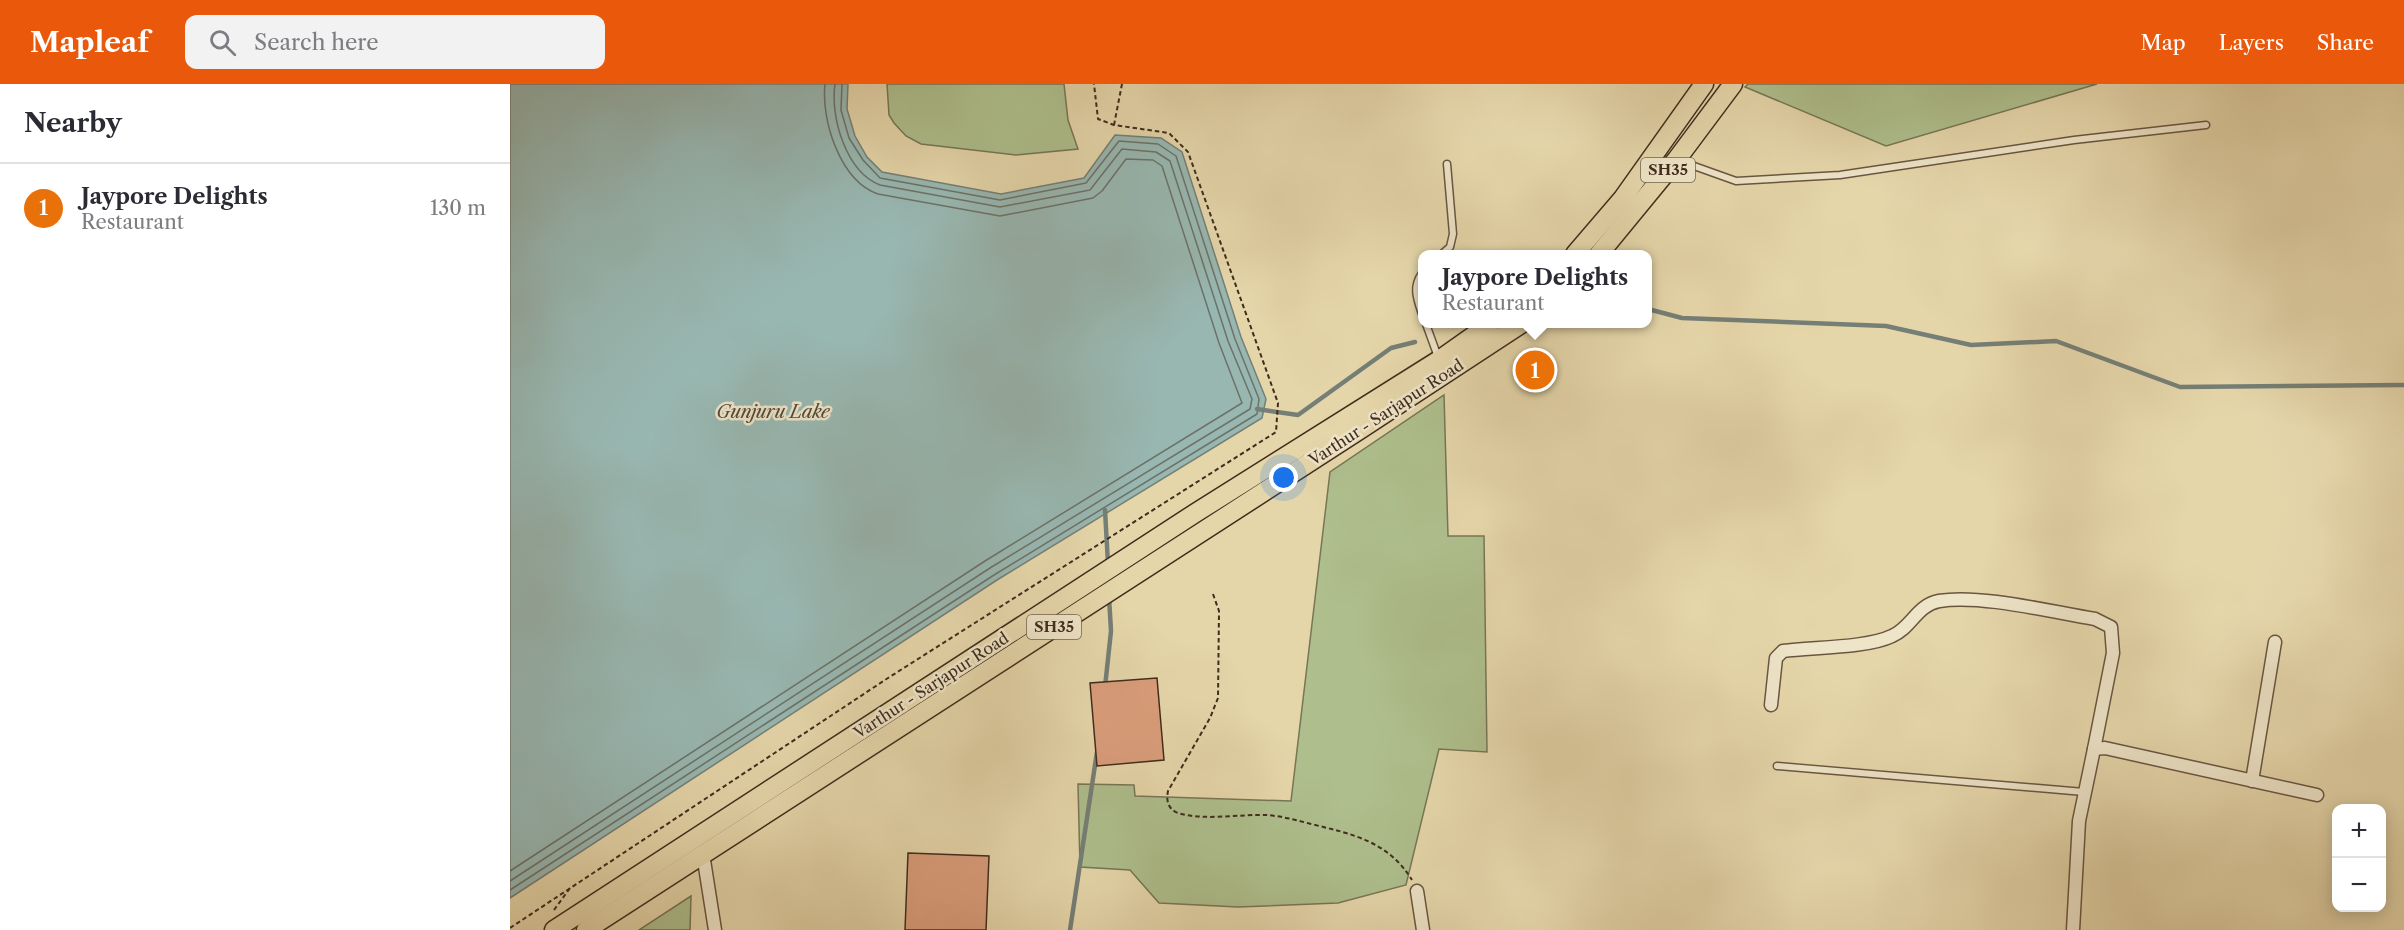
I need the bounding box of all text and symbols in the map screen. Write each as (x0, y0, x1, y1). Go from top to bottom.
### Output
search box (185, 15, 605, 69)
text: Mapleaf (30, 25, 149, 59)
icon: search (206, 26, 239, 59)
text: Search here (254, 29, 379, 56)
text: Map (2141, 30, 2186, 55)
text: Layers (2219, 30, 2284, 55)
text: Share (2317, 30, 2374, 55)
text: Nearby (24, 107, 122, 139)
road number: SH35 (1641, 158, 1695, 182)
text: Jaypore Delights (81, 183, 268, 210)
text: 1 (39, 196, 48, 220)
text: 130 m (430, 196, 486, 220)
text: Restaurant (81, 210, 184, 234)
popup (1418, 250, 1652, 328)
text: Jaypore Delights (1442, 264, 1628, 291)
text: Restaurant (1442, 291, 1544, 315)
pin: 1 (1516, 348, 1554, 392)
street label: Varthur - Sarjapur Road (1304, 354, 1467, 470)
water label: Gunjuru Lake (716, 401, 831, 423)
your location (1269, 463, 1298, 492)
road number: SH35 (1027, 615, 1081, 639)
street label: Varthur - Sarjapur Road (849, 627, 1012, 743)
map controls (2332, 804, 2386, 912)
button: + (2332, 804, 2386, 858)
button: − (2332, 858, 2386, 912)

